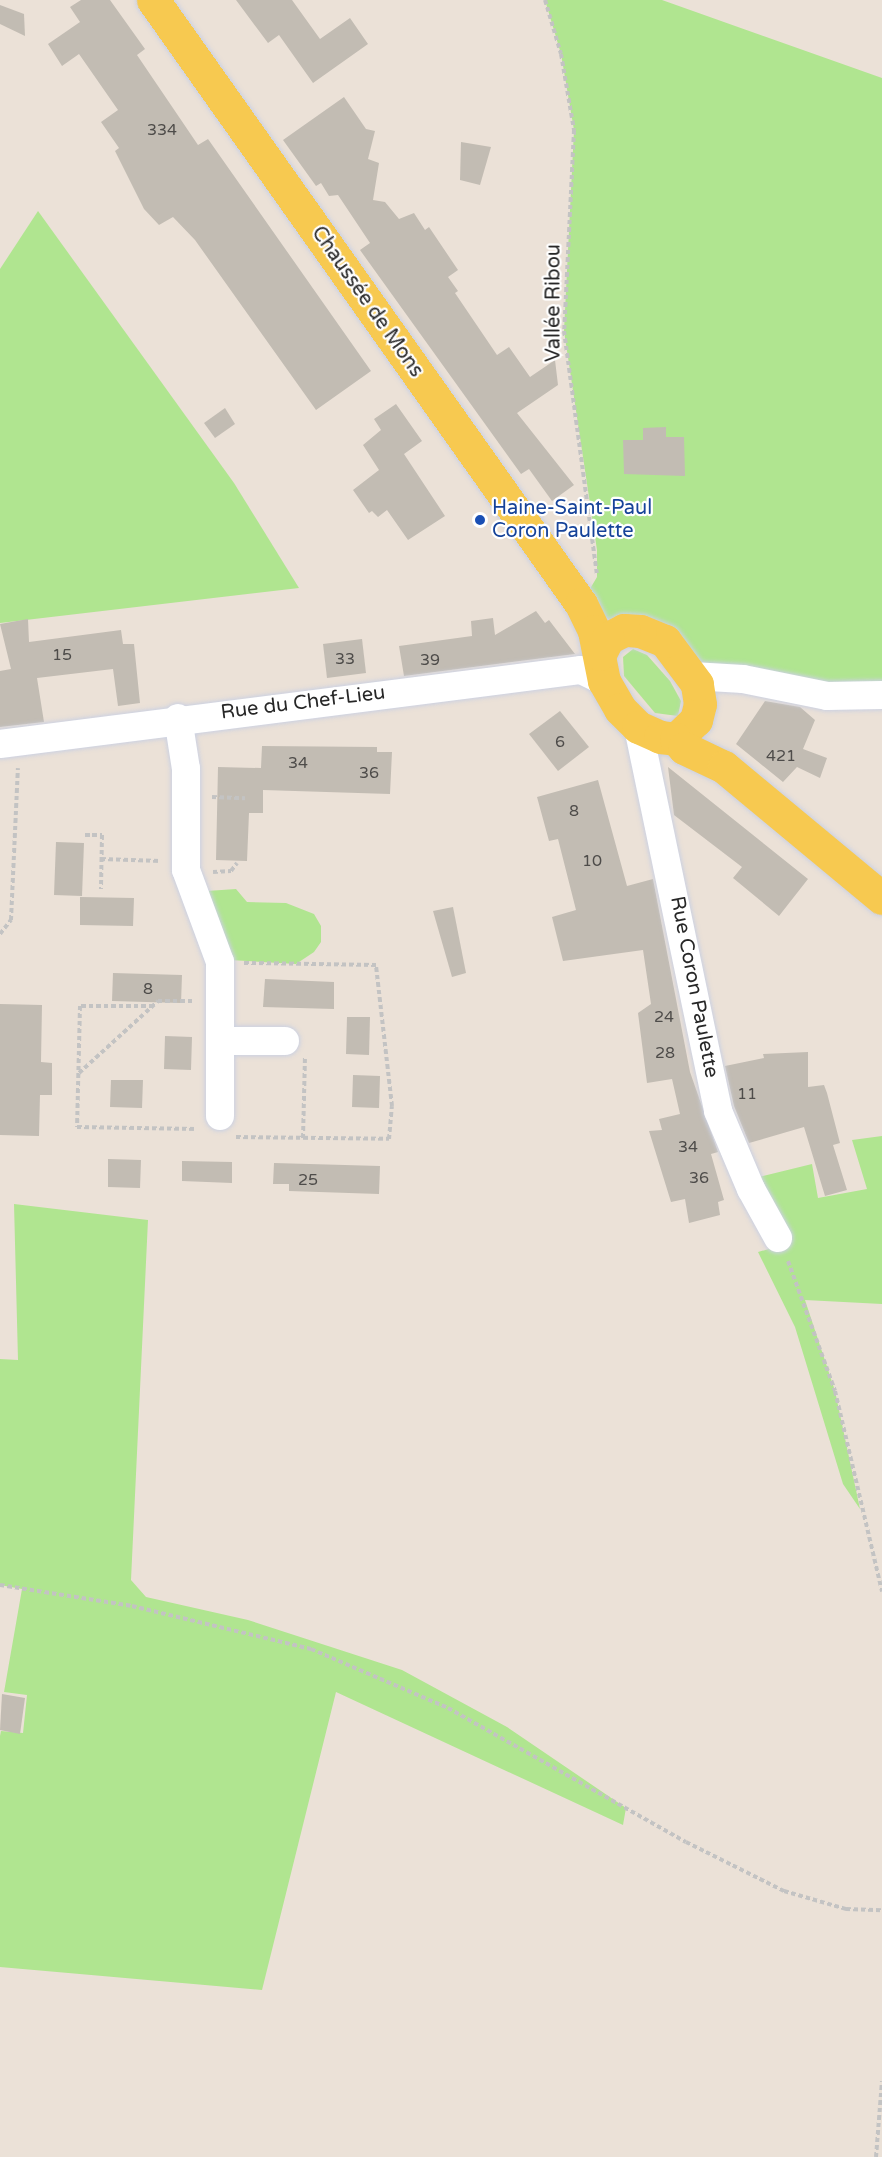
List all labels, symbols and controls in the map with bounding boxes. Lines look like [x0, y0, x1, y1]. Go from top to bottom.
house number: 334 [147, 120, 177, 140]
street label: Chaussée de Mons [306, 222, 428, 382]
street label: Vallée Ribou [542, 244, 566, 362]
place label: Haine-Saint-Paul Coron Paulette [492, 496, 652, 543]
marker: Haine-Saint-Paul Coron Paulette [473, 513, 487, 527]
house number: 15 [52, 645, 72, 665]
house number: 33 [335, 649, 355, 669]
house number: 39 [420, 650, 440, 670]
street label: Rue du Chef-Lieu [219, 681, 387, 725]
house number: 6 [555, 732, 565, 752]
house number: 421 [766, 746, 796, 766]
house number: 34 [288, 753, 308, 773]
house number: 36 [359, 763, 379, 783]
house number: 8 [569, 801, 579, 821]
house number: 10 [582, 851, 602, 871]
street label: Rue Coron Paulette [665, 894, 723, 1080]
house number: 8 [143, 979, 153, 999]
house number: 24 [654, 1007, 674, 1027]
house number: 28 [655, 1043, 675, 1063]
house number: 11 [737, 1084, 757, 1104]
house number: 34 [678, 1137, 698, 1157]
house number: 36 [689, 1168, 709, 1188]
house number: 25 [298, 1170, 318, 1190]

